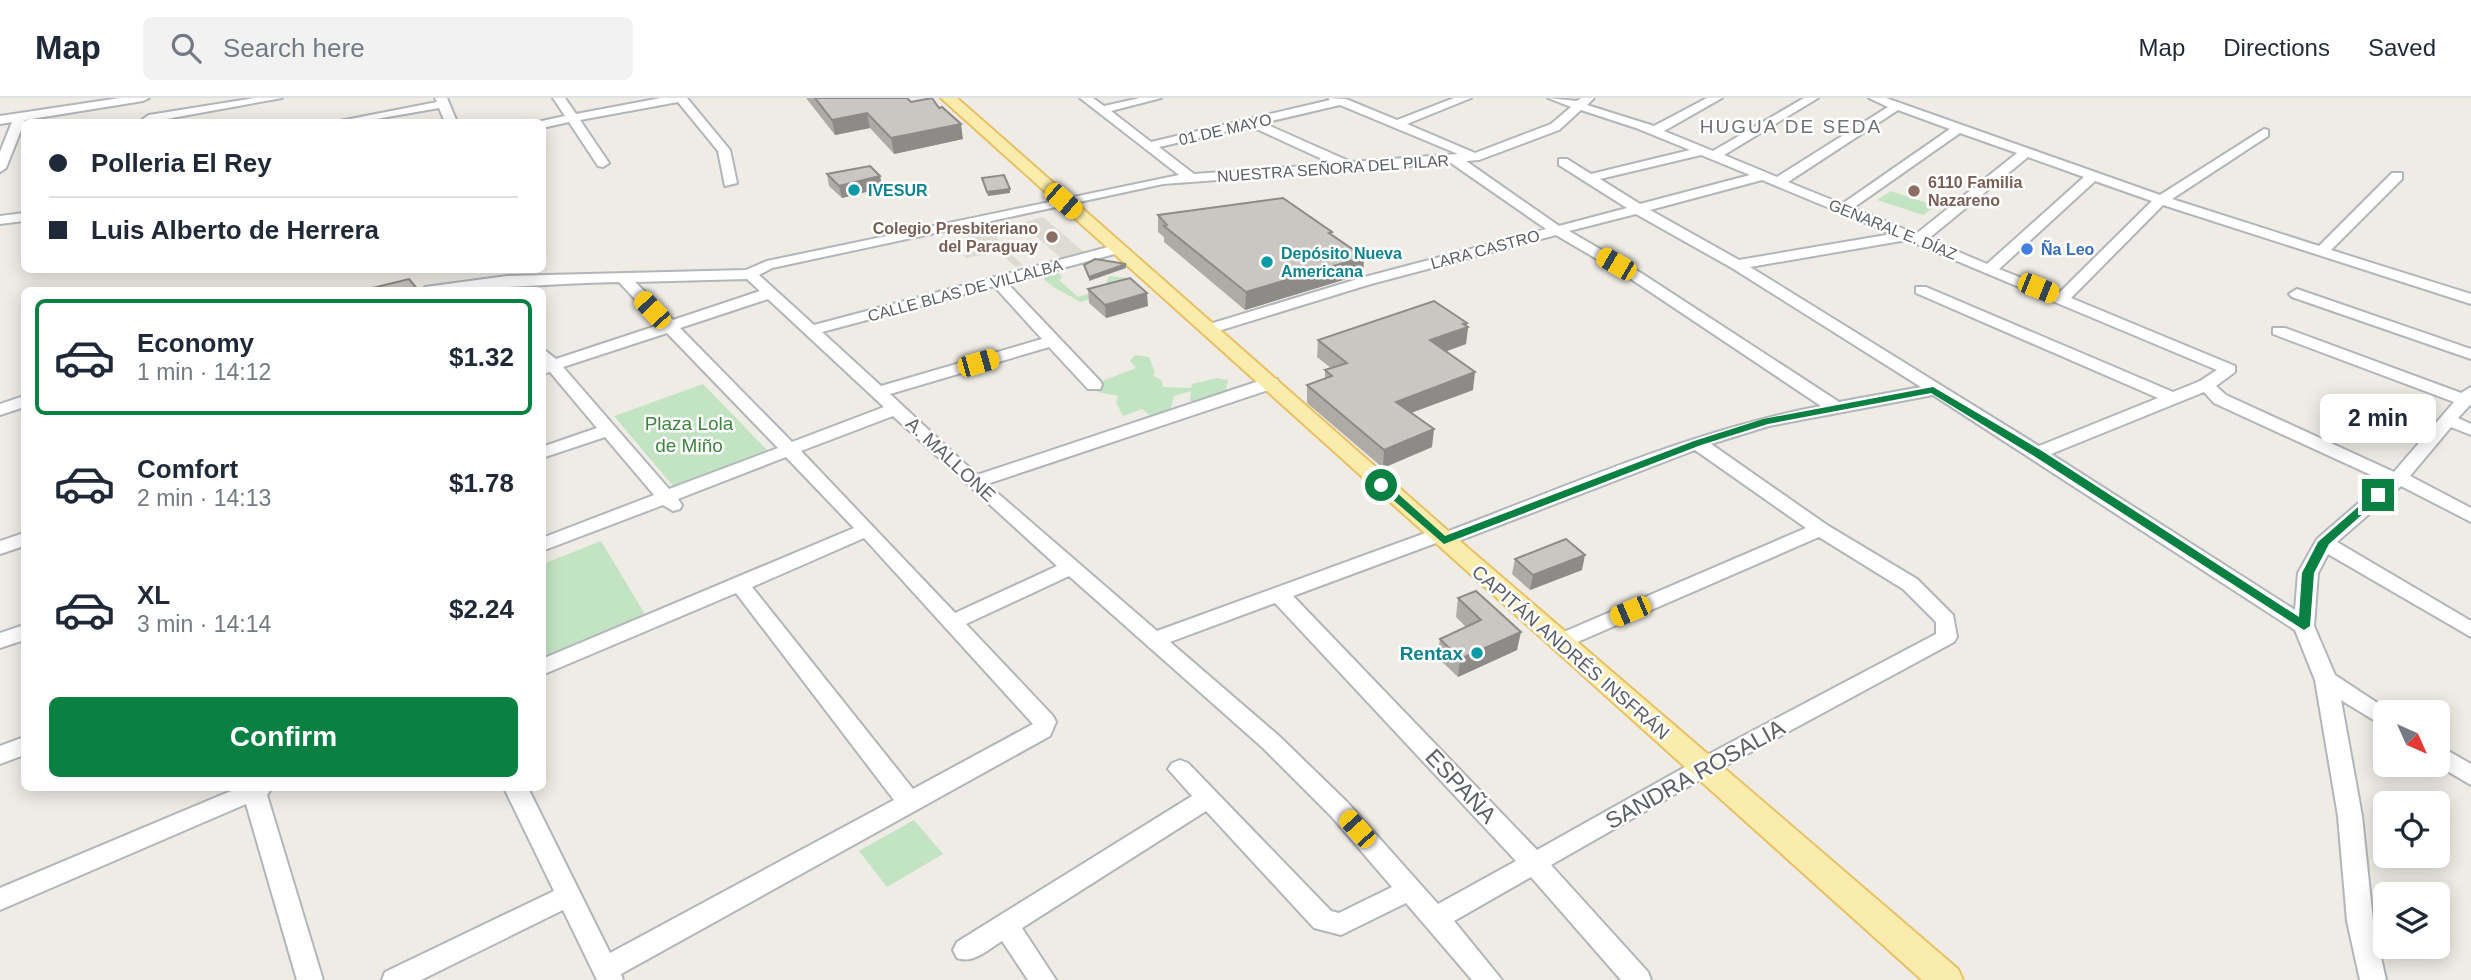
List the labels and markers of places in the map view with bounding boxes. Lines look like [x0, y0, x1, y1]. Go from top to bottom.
place label: 6110 Familia Nazareno [1928, 174, 2022, 209]
marker: IVESUR [846, 182, 862, 198]
place label: IVESUR [868, 182, 928, 199]
marker: 6110 Familia Nazareno [1906, 183, 1922, 199]
place label: Colegio Presbiteriano del Paraguay [873, 220, 1038, 255]
marker: Colegio Presbiteriano del Paraguay [1044, 229, 1060, 245]
place label: Ña Leo [2041, 239, 2095, 258]
marker: Ña Leo [2019, 241, 2035, 257]
place label: Depósito Nueva Americana [1281, 245, 1402, 280]
marker: Depósito Nueva Americana [1259, 254, 1275, 270]
place label: Rentax [1400, 643, 1463, 664]
marker: Rentax [1469, 645, 1485, 661]

